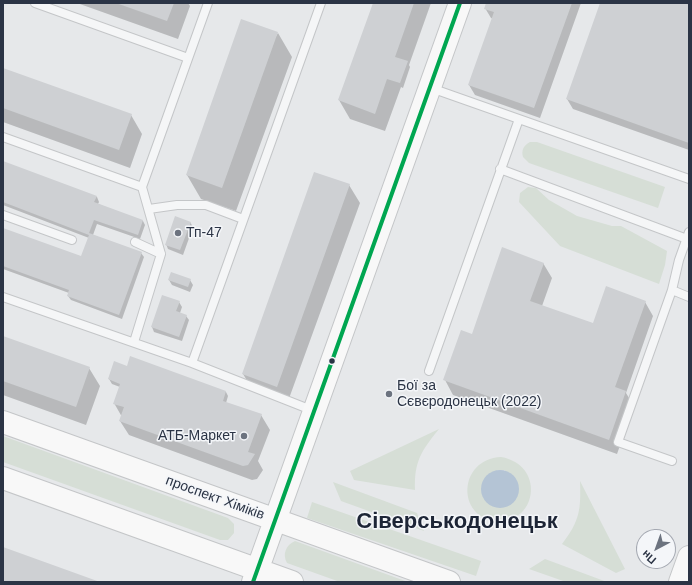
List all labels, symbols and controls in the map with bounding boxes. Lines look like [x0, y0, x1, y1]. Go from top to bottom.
place label: Тп-47 [186, 225, 222, 241]
marker: Тп-47 [173, 228, 183, 238]
unlabelled marker [327, 356, 337, 366]
place label: Бої за Сєвєродонецьк (2022) [397, 378, 541, 410]
marker: Бої за Сєвєродонецьк (2022) [384, 389, 394, 399]
place label: АТБ-Маркет [158, 428, 236, 444]
marker: АТБ-Маркет [239, 431, 249, 441]
street label: проспект Хіміків [163, 472, 267, 524]
district label: Сіверськодонецьк [356, 509, 558, 535]
north arrow [636, 529, 676, 569]
text: Пн [639, 548, 658, 567]

